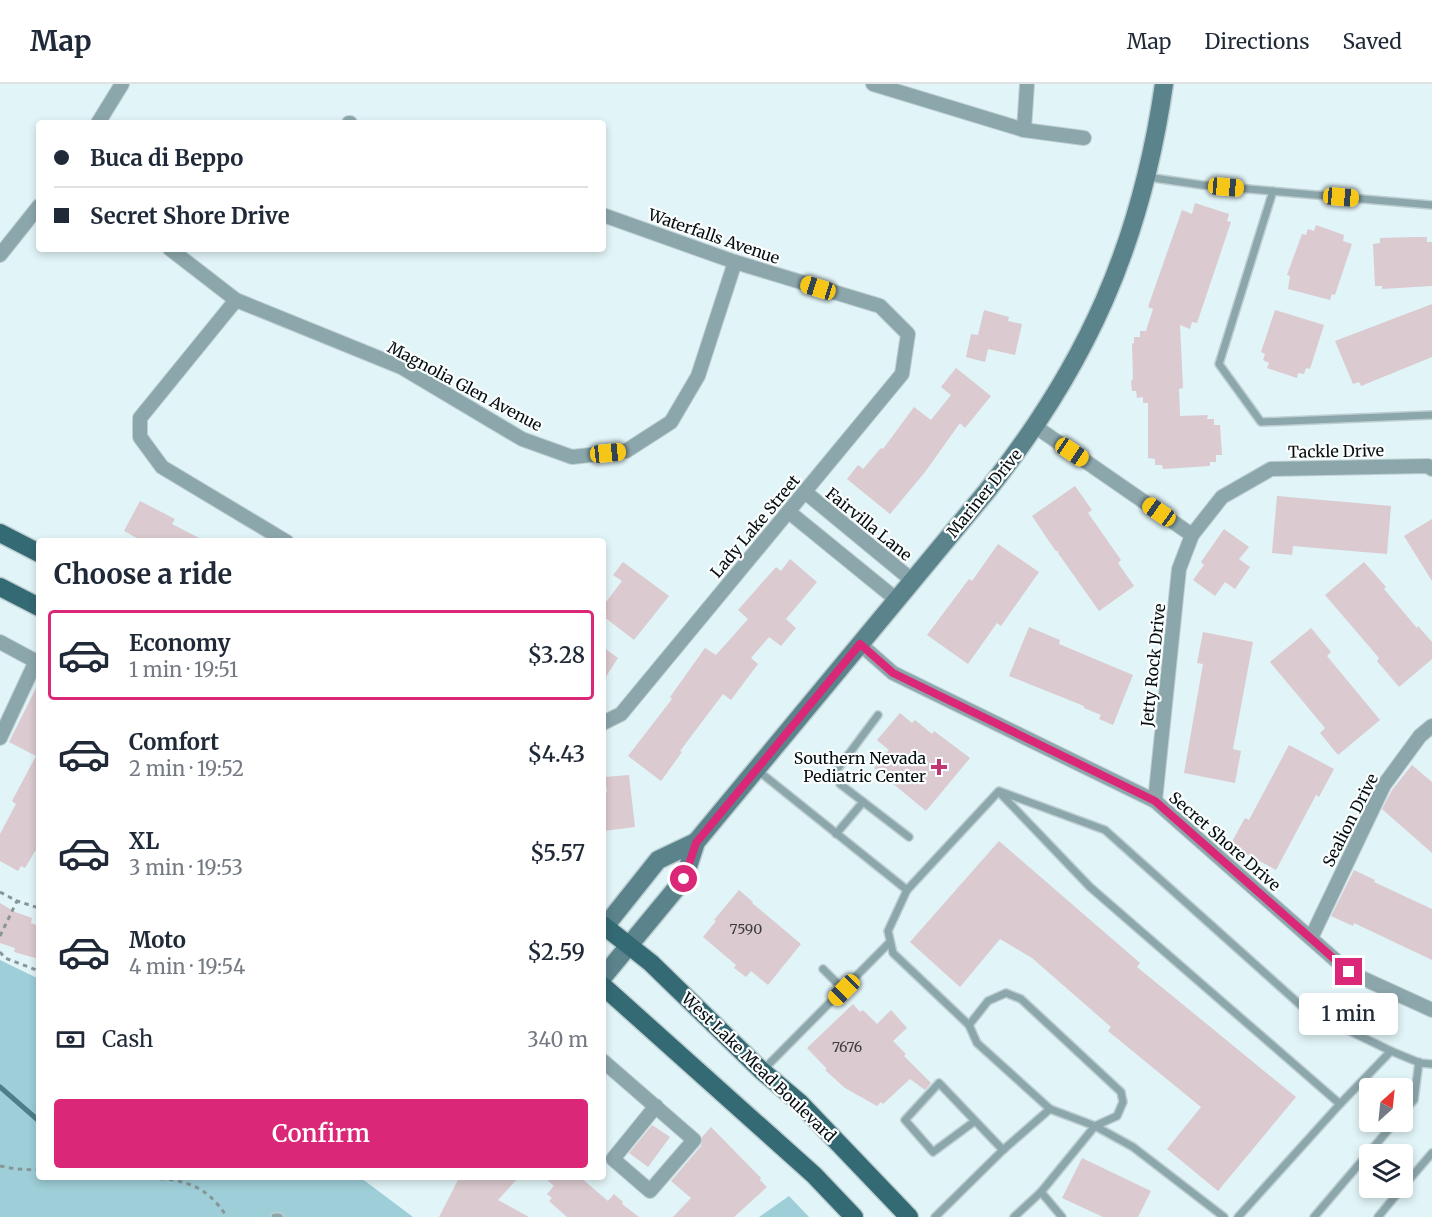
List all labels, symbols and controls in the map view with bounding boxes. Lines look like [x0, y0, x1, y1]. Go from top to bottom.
text: Map [30, 23, 92, 59]
text: Map [1127, 28, 1171, 55]
text: Directions [1204, 28, 1309, 55]
text: Saved [1342, 28, 1402, 55]
text: Buca di Beppo [90, 144, 243, 172]
car [1207, 176, 1245, 198]
car [1322, 186, 1360, 208]
text: Secret Shore Drive [90, 202, 290, 230]
street label: Waterfalls Avenue [645, 204, 782, 268]
car [798, 274, 838, 302]
street label: Magnolia Glen Avenue [384, 337, 546, 435]
car [1052, 434, 1092, 470]
street label: Tackle Drive [1288, 440, 1384, 462]
car [589, 442, 627, 464]
street label: Mariner Drive [942, 445, 1026, 541]
street label: Lady Lake Street [706, 470, 804, 582]
street label: Fairvilla Lane [822, 483, 916, 565]
car [1139, 494, 1179, 530]
text: Choose a ride [54, 557, 232, 591]
street label: Jetty Rock Drive [1136, 602, 1169, 729]
icon: car [57, 628, 111, 682]
text: Economy [129, 629, 230, 657]
text: $3.28 [527, 641, 585, 669]
text: 1 min · 19:51 [129, 657, 238, 682]
icon: car [57, 727, 111, 781]
text: Comfort [129, 728, 219, 756]
text: $4.43 [527, 740, 585, 768]
place label: Southern Nevada Pediatric Center [794, 748, 926, 786]
text: 2 min · 19:52 [129, 756, 244, 781]
marker: Southern Nevada Pediatric Center [930, 758, 948, 776]
street label: Sealion Drive [1318, 770, 1382, 870]
street label: Secret Shore Drive [1165, 787, 1285, 895]
icon: car [57, 826, 111, 880]
text: XL [129, 827, 159, 855]
text: $5.57 [530, 839, 585, 867]
text: 3 min · 19:53 [129, 855, 243, 880]
route start [670, 865, 697, 892]
house number: 7590 [730, 920, 762, 938]
icon: car [57, 925, 111, 979]
text: Moto [129, 926, 186, 954]
text: $2.59 [527, 938, 585, 966]
text: 4 min · 19:54 [129, 954, 245, 979]
route end [1335, 958, 1362, 985]
car [825, 971, 863, 1009]
street label: West Lake Mead Boulevard [677, 987, 840, 1146]
callout: 1 min [1300, 993, 1398, 1035]
text: 1 min [1322, 1001, 1375, 1026]
icon: cash [54, 1023, 87, 1056]
text: Cash [102, 1025, 153, 1053]
text: 340 m [527, 1027, 588, 1052]
house number: 7676 [832, 1038, 862, 1056]
north arrow [1359, 1078, 1413, 1132]
map controls [1359, 1078, 1413, 1198]
button: Confirm [54, 1099, 588, 1168]
button: layers [1359, 1144, 1413, 1198]

